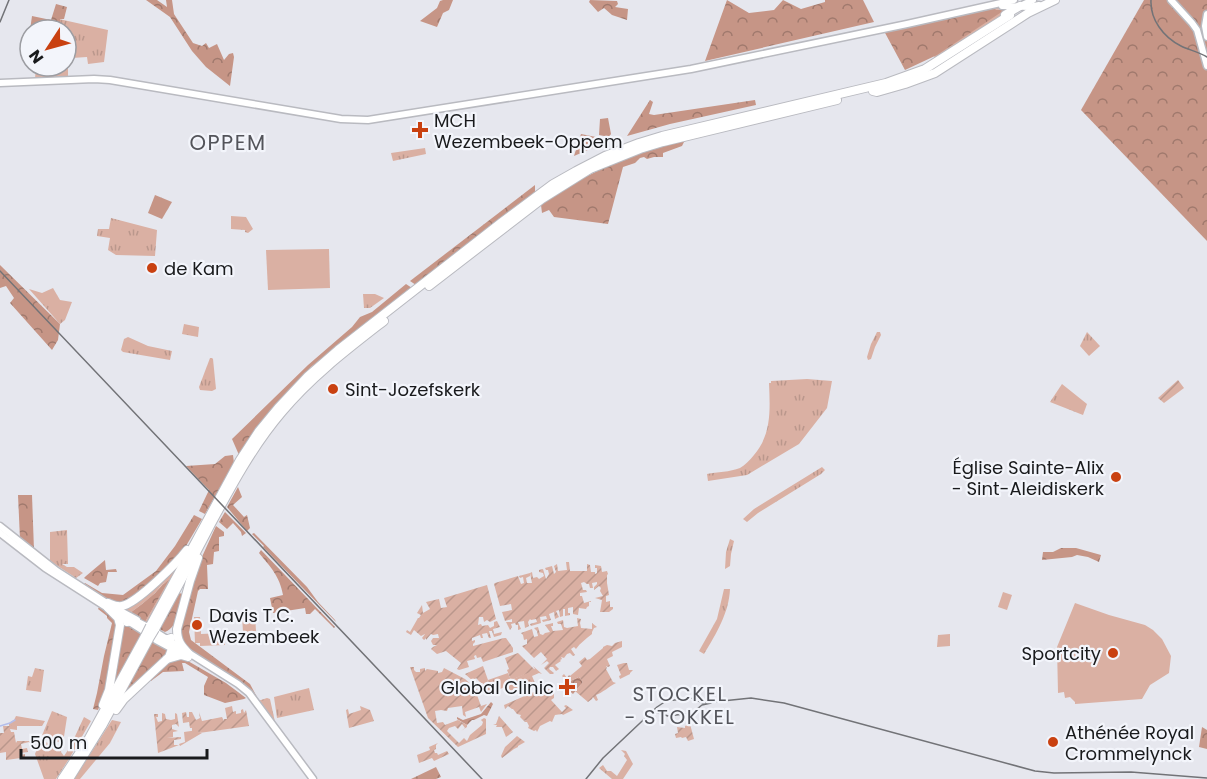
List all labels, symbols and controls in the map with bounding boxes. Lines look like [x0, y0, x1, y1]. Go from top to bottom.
north arrow [18, 18, 78, 78]
text: N [23, 45, 49, 68]
place label: MCH Wezembeek-Oppem [434, 108, 622, 154]
marker: MCH Wezembeek-Oppem [411, 121, 429, 139]
district label: OPPEM [189, 128, 267, 157]
place label: de Kam [164, 256, 234, 281]
marker: de Kam [145, 261, 159, 275]
place label: Sint-Jozefskerk [345, 377, 481, 402]
marker: Sint-Jozefskerk [326, 382, 340, 396]
place label: Église Sainte-Alix - Sint-Aleidiskerk [952, 455, 1105, 501]
marker: Église Sainte-Alix - Sint-Aleidiskerk [1109, 470, 1123, 484]
place label: Davis T.C. Wezembeek [209, 603, 320, 649]
marker: Davis T.C. Wezembeek [190, 618, 204, 632]
place label: Sportcity [1021, 641, 1101, 666]
marker: Sportcity [1106, 646, 1120, 660]
place label: Global Clinic [441, 675, 554, 700]
marker: Global Clinic [558, 678, 576, 696]
district label: STOCKEL - STOKKEL [625, 680, 736, 731]
place label: Athénée Royal Crommelynck [1065, 720, 1194, 766]
scale bar [21, 722, 207, 760]
text: 500 m [30, 730, 87, 755]
marker: Athénée Royal Crommelynck [1046, 735, 1060, 749]

